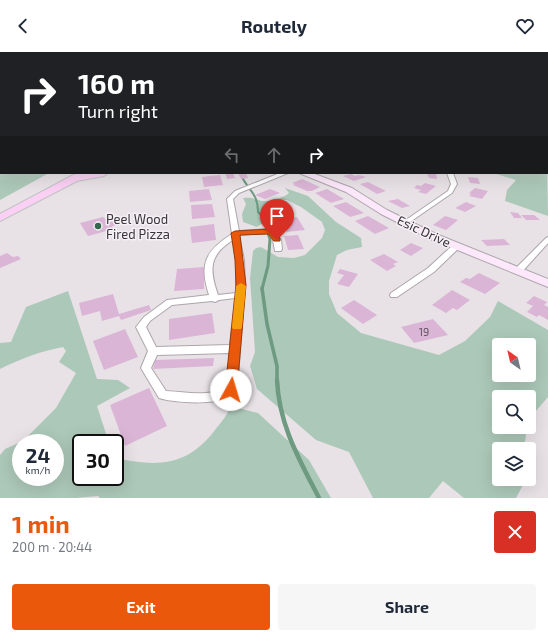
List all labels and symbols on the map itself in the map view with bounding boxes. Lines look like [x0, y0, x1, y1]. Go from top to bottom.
pin [260, 199, 294, 240]
place label: Peel Wood Fired Pizza [106, 211, 170, 242]
street label: Esic Drive [395, 212, 453, 250]
marker: Peel Wood Fired Pizza [93, 221, 103, 231]
house number: 19 [419, 325, 429, 338]
north arrow [492, 338, 536, 382]
position arrow [210, 369, 252, 411]
speed limit sign: 30 [72, 434, 124, 486]

